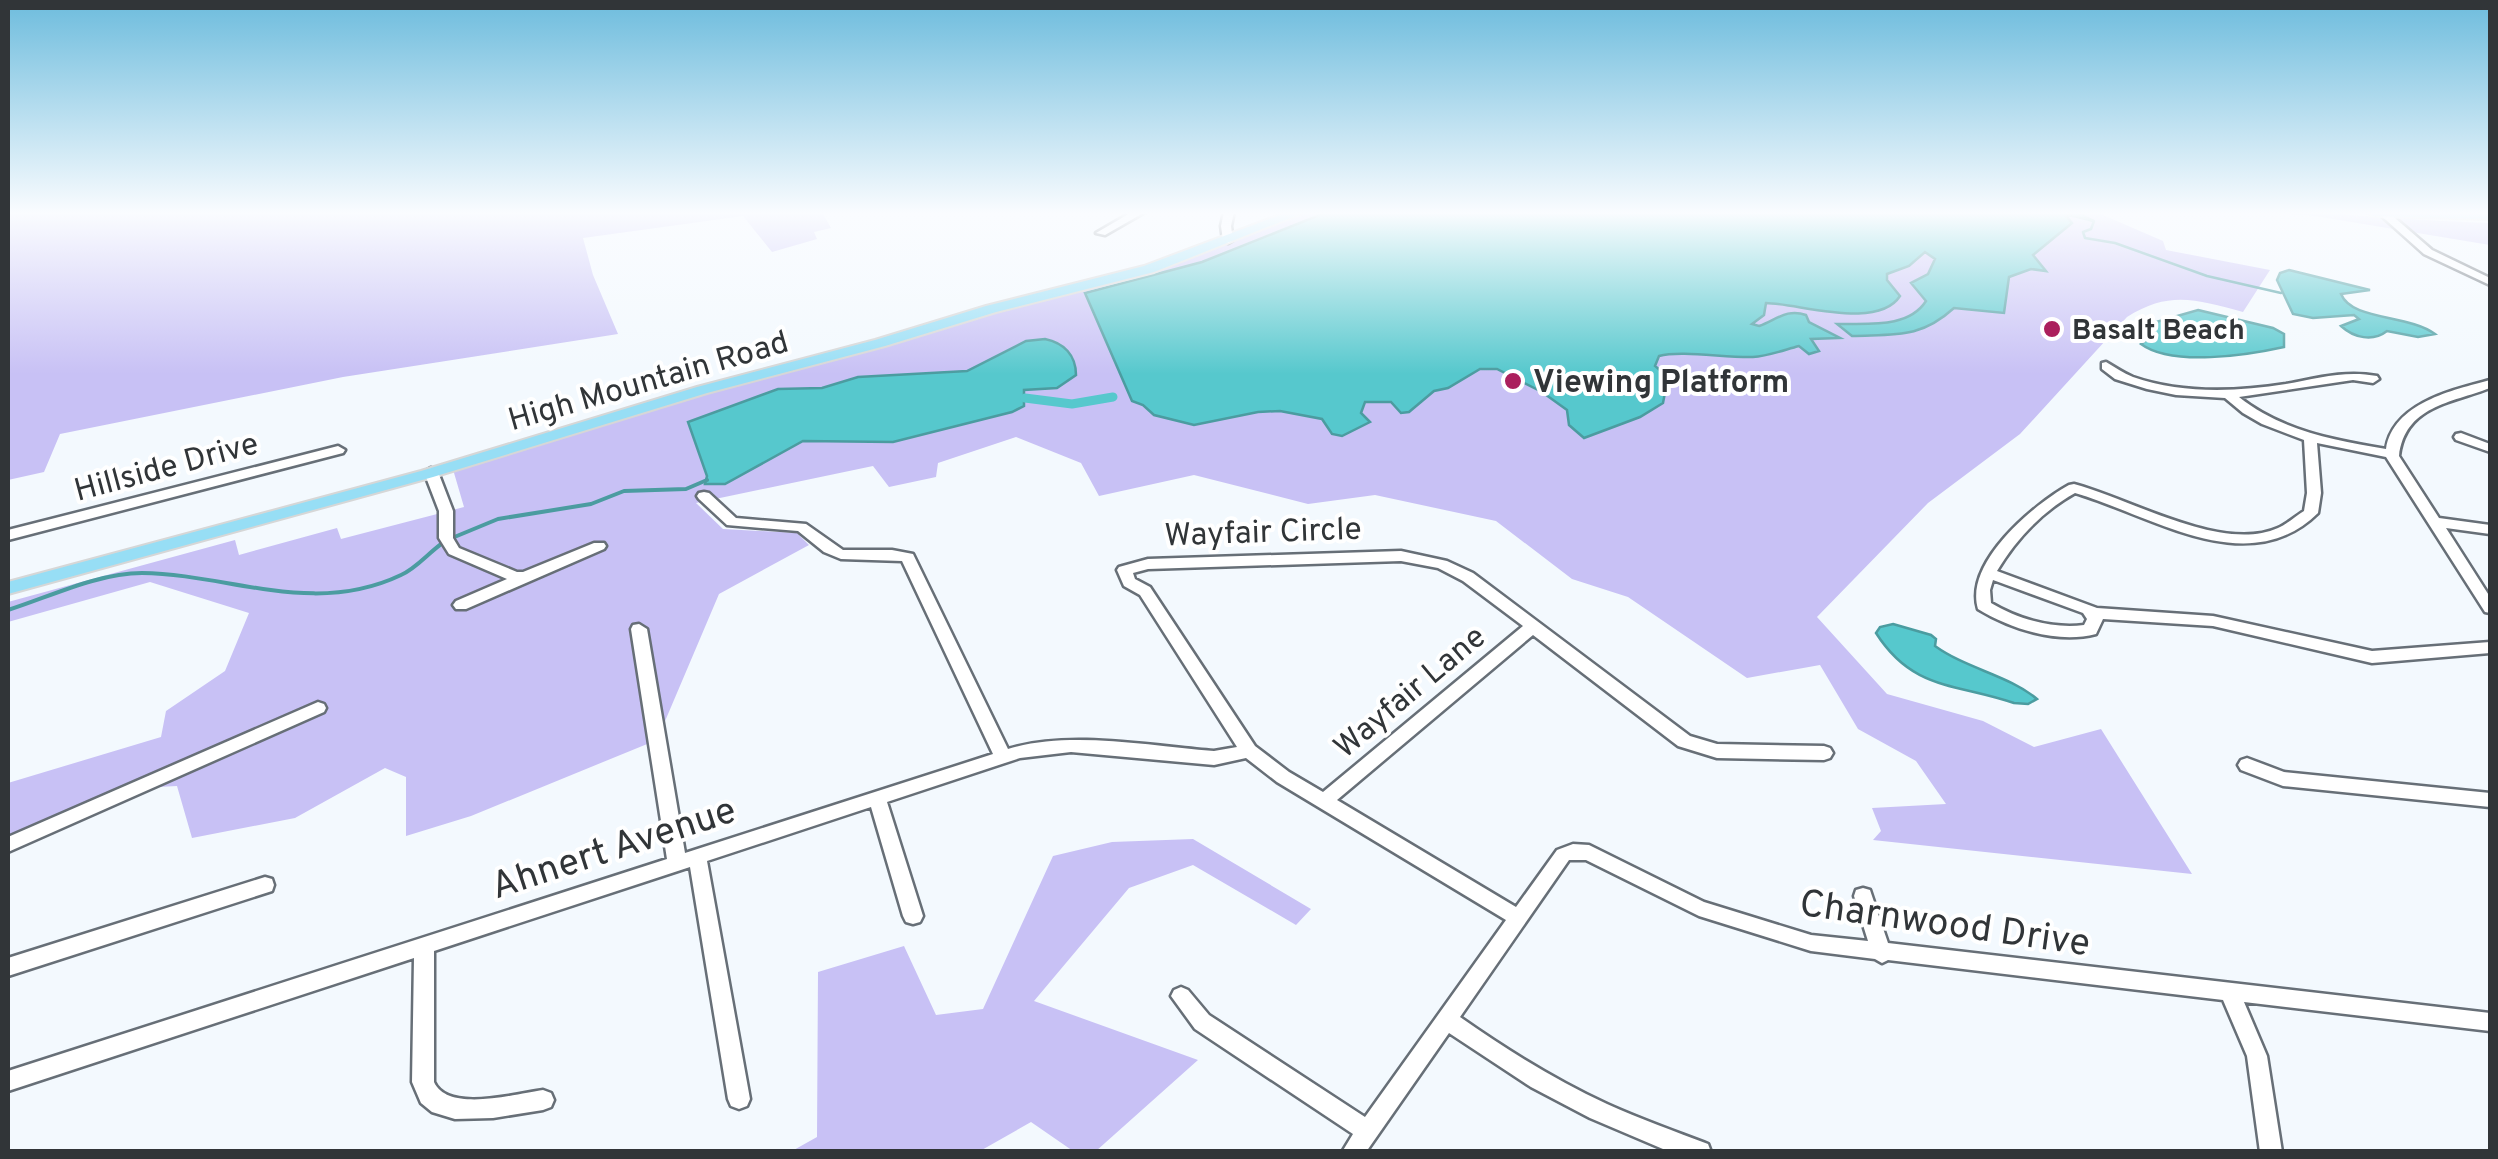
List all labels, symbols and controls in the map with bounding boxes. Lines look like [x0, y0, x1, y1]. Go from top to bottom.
place label: Basalt Beach [2072, 314, 2245, 350]
marker: Basalt Beach [2041, 318, 2063, 340]
street label: High Mountain Road [504, 324, 794, 442]
place label: Viewing Platform [1533, 364, 1789, 404]
marker: Viewing Platform [1502, 370, 1524, 392]
street label: Hillside Drive [70, 425, 263, 513]
street label: Wayfair Circle [1164, 511, 1362, 557]
street label: Wayfair Lane [1327, 618, 1495, 768]
street label: Ahnert Avenue [485, 788, 743, 913]
street label: Charnwood Drive [1796, 881, 2093, 970]

